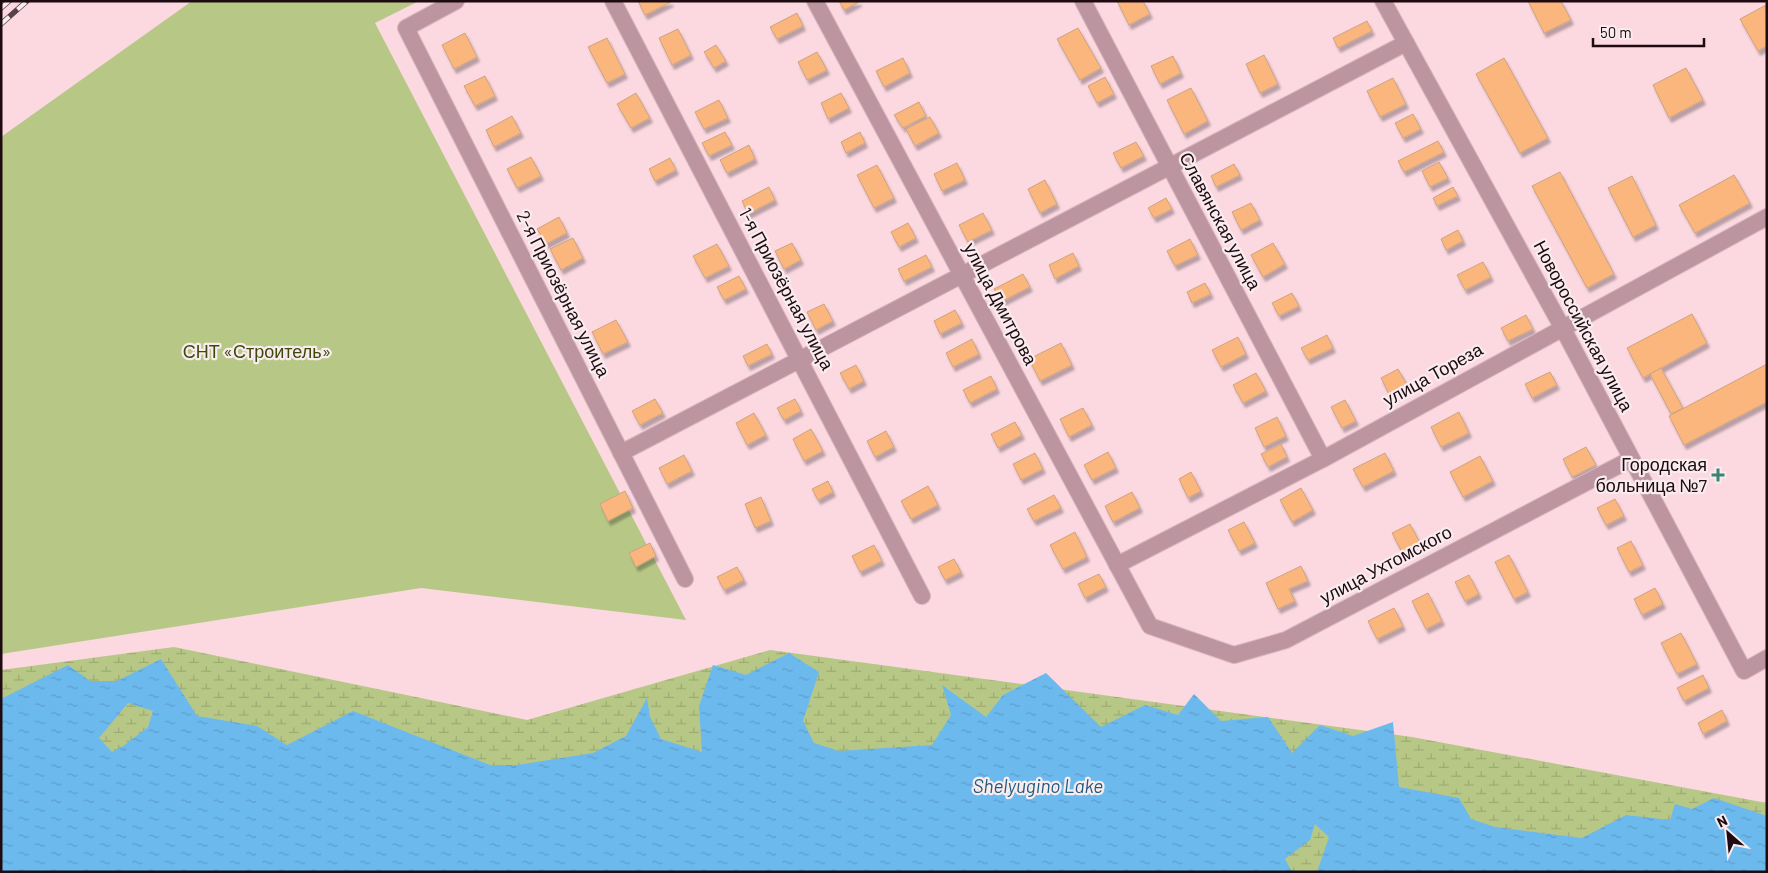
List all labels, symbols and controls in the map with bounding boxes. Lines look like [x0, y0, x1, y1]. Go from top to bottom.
scale bar [1593, 15, 1704, 47]
text: 50 m [1600, 23, 1632, 41]
street label: Славянская улица [1175, 148, 1267, 294]
street label: 1-я Приозёрная улица [735, 204, 839, 374]
street label: 2-я Приозёрная улица [512, 207, 616, 381]
street label: Новороссийская улица [1529, 236, 1639, 416]
street label: улица Дмитрова [959, 239, 1043, 369]
street label: улица Тореза [1379, 337, 1487, 411]
park label: СНТ «Строитель» [183, 340, 331, 362]
place label: Городская больница №7 [1595, 453, 1707, 496]
marker: Городская больница №7 [1711, 468, 1725, 482]
street label: улица Ухтомского [1316, 520, 1455, 608]
water label: Shelyugino Lake [973, 774, 1103, 797]
north arrow [1703, 808, 1753, 858]
text: N [1714, 811, 1730, 831]

